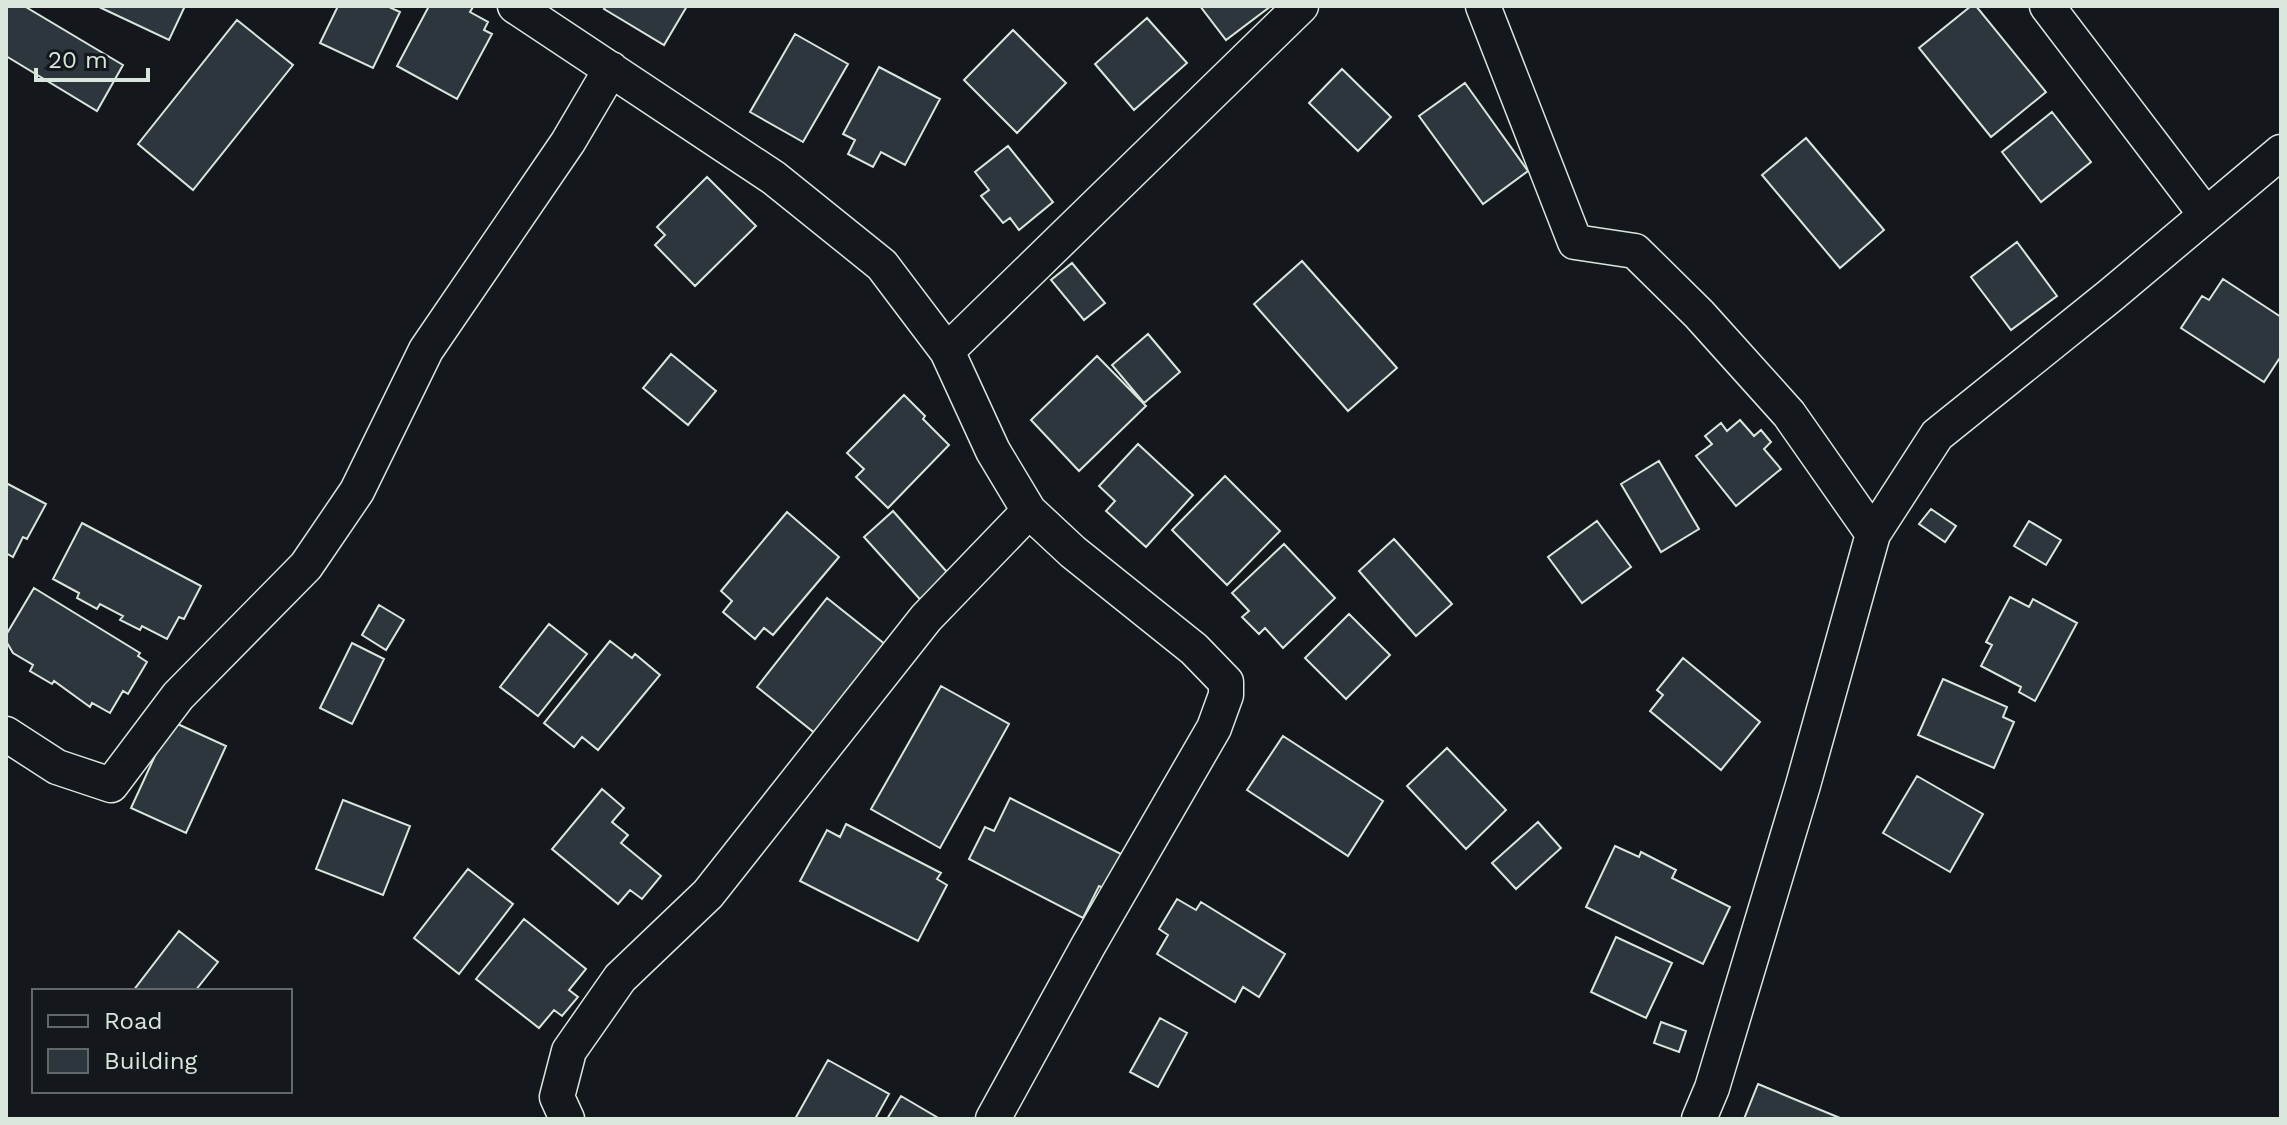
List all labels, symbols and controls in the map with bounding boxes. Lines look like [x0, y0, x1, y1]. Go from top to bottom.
scale bar [36, 32, 148, 82]
text: 20 m [48, 46, 108, 74]
legend [32, 989, 292, 1093]
text: Road [104, 1007, 163, 1035]
text: Building [104, 1047, 197, 1075]

